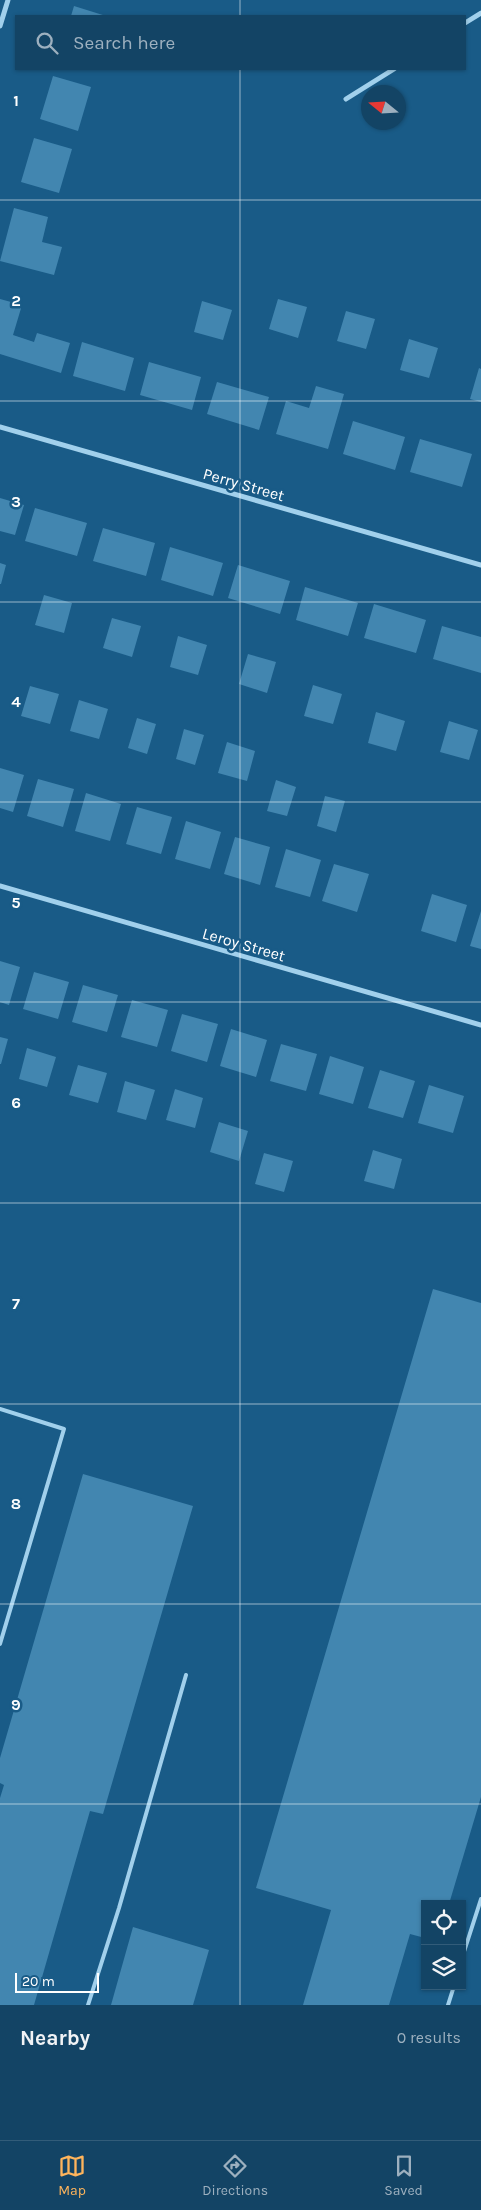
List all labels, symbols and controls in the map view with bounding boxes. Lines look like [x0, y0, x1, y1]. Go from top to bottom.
search box [15, 15, 466, 70]
icon: search [33, 29, 61, 57]
text: Search here [73, 32, 175, 54]
north arrow [361, 85, 406, 130]
text: 1 [13, 91, 19, 110]
text: 2 [11, 291, 21, 310]
street label: Perry Street [201, 464, 287, 505]
text: 3 [11, 492, 21, 511]
text: 4 [11, 692, 21, 711]
text: 5 [11, 893, 21, 912]
street label: Leroy Street [200, 924, 288, 965]
text: 6 [11, 1093, 21, 1112]
text: 7 [12, 1294, 20, 1313]
text: 8 [11, 1494, 21, 1513]
text: 9 [11, 1695, 21, 1714]
map controls [421, 1900, 466, 1990]
button: locate [421, 1900, 466, 1945]
button: layers [421, 1945, 466, 1990]
scale bar [15, 1970, 99, 1993]
text: 20 m [22, 1973, 55, 1990]
text: Nearby [20, 2026, 90, 2050]
text: 0 results [397, 2028, 461, 2047]
tab: Map [58, 2152, 86, 2199]
tab: Directions [202, 2152, 268, 2199]
tab: Saved [384, 2152, 423, 2199]

